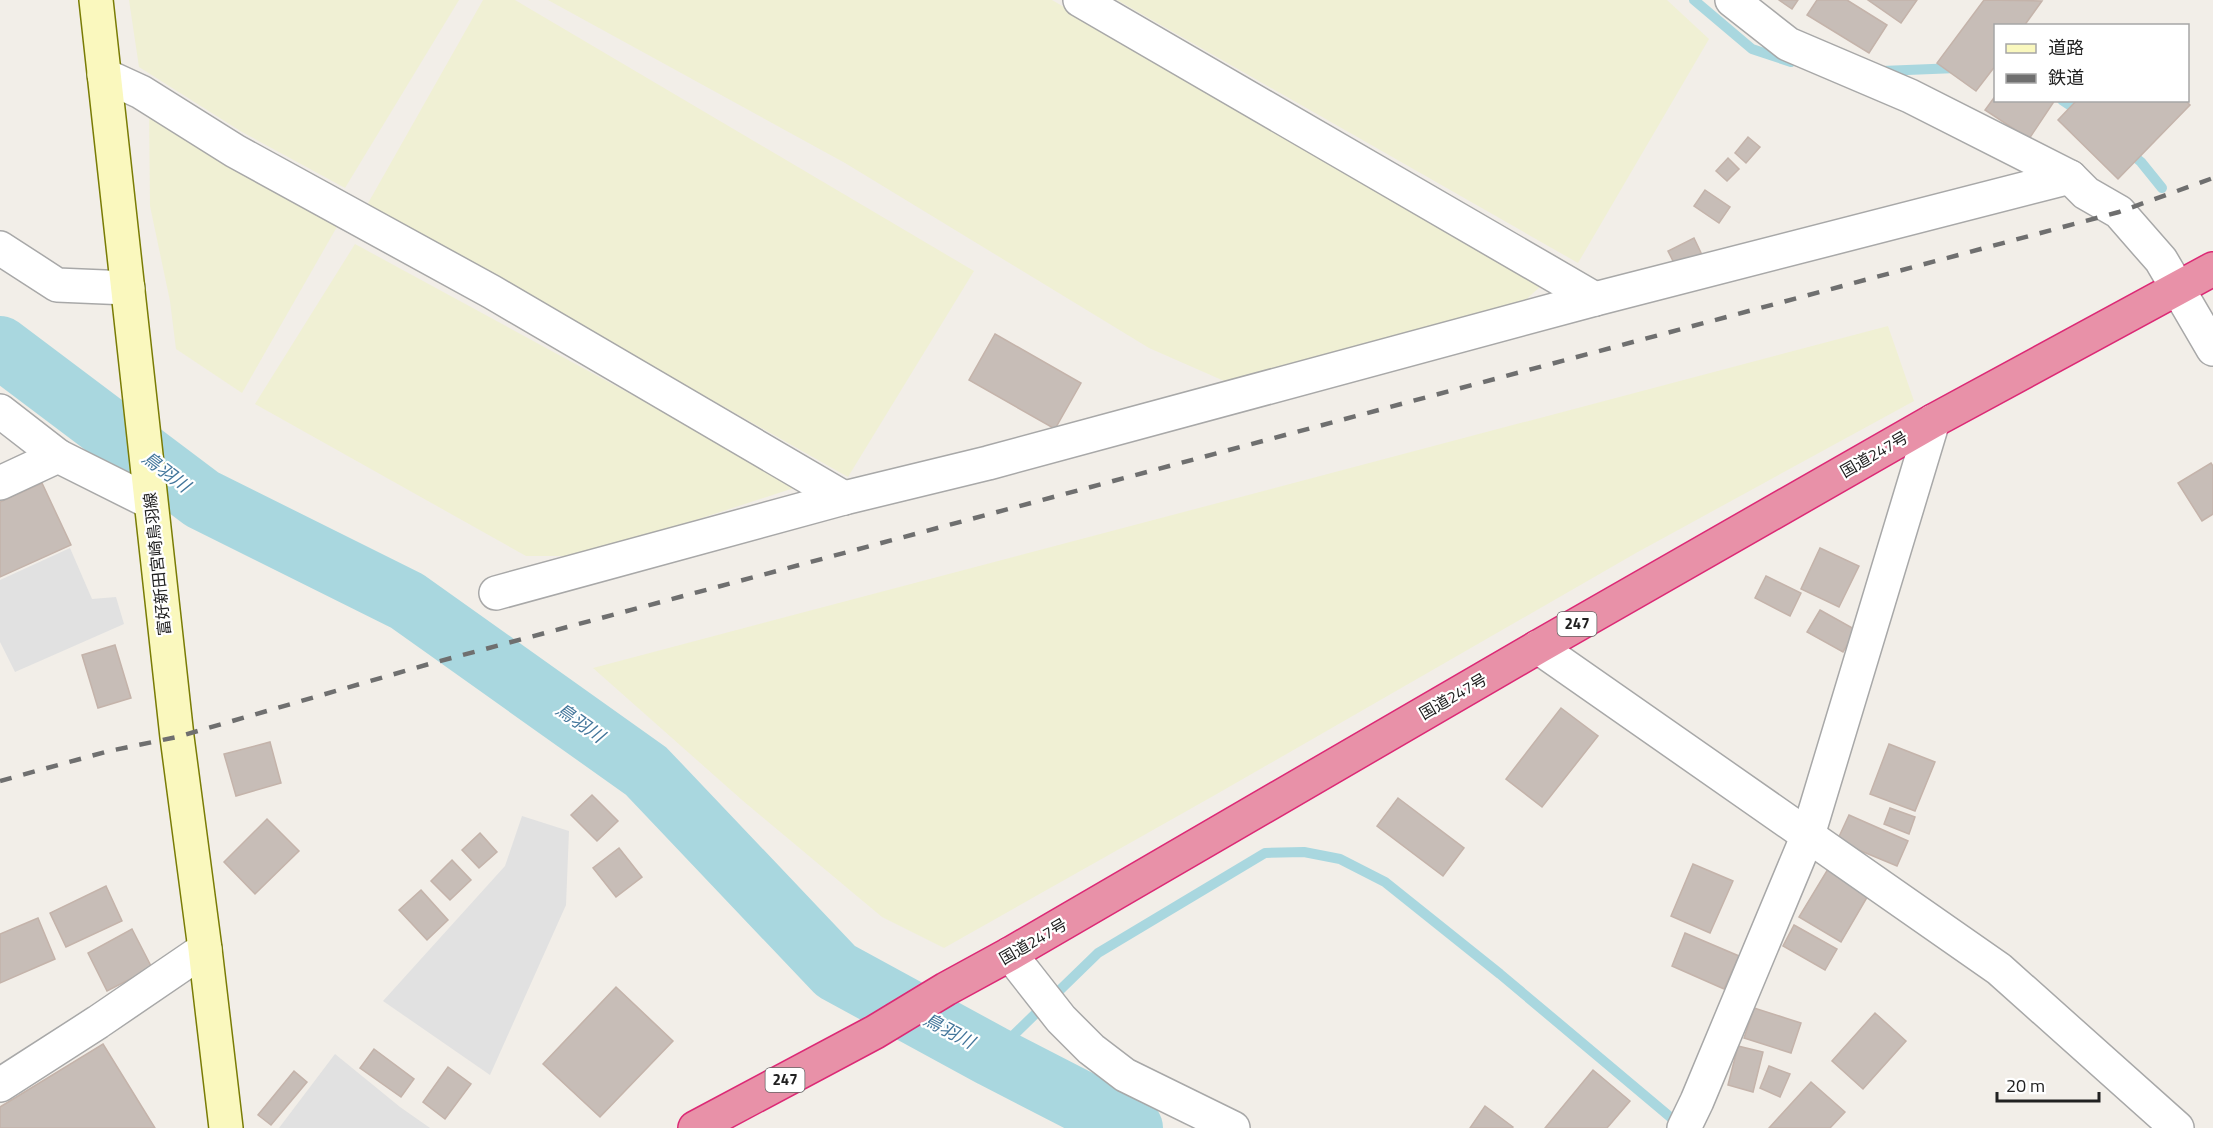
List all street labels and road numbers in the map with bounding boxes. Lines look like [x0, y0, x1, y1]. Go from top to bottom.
street label: 国道247号 [1836, 425, 1912, 483]
street label: 富好新田宮崎鳥羽線 [138, 491, 176, 637]
road number: 247 [1558, 612, 1596, 636]
street label: 国道247号 [1415, 667, 1491, 725]
street label: 国道247号 [995, 912, 1071, 970]
road number: 247 [766, 1068, 804, 1092]

